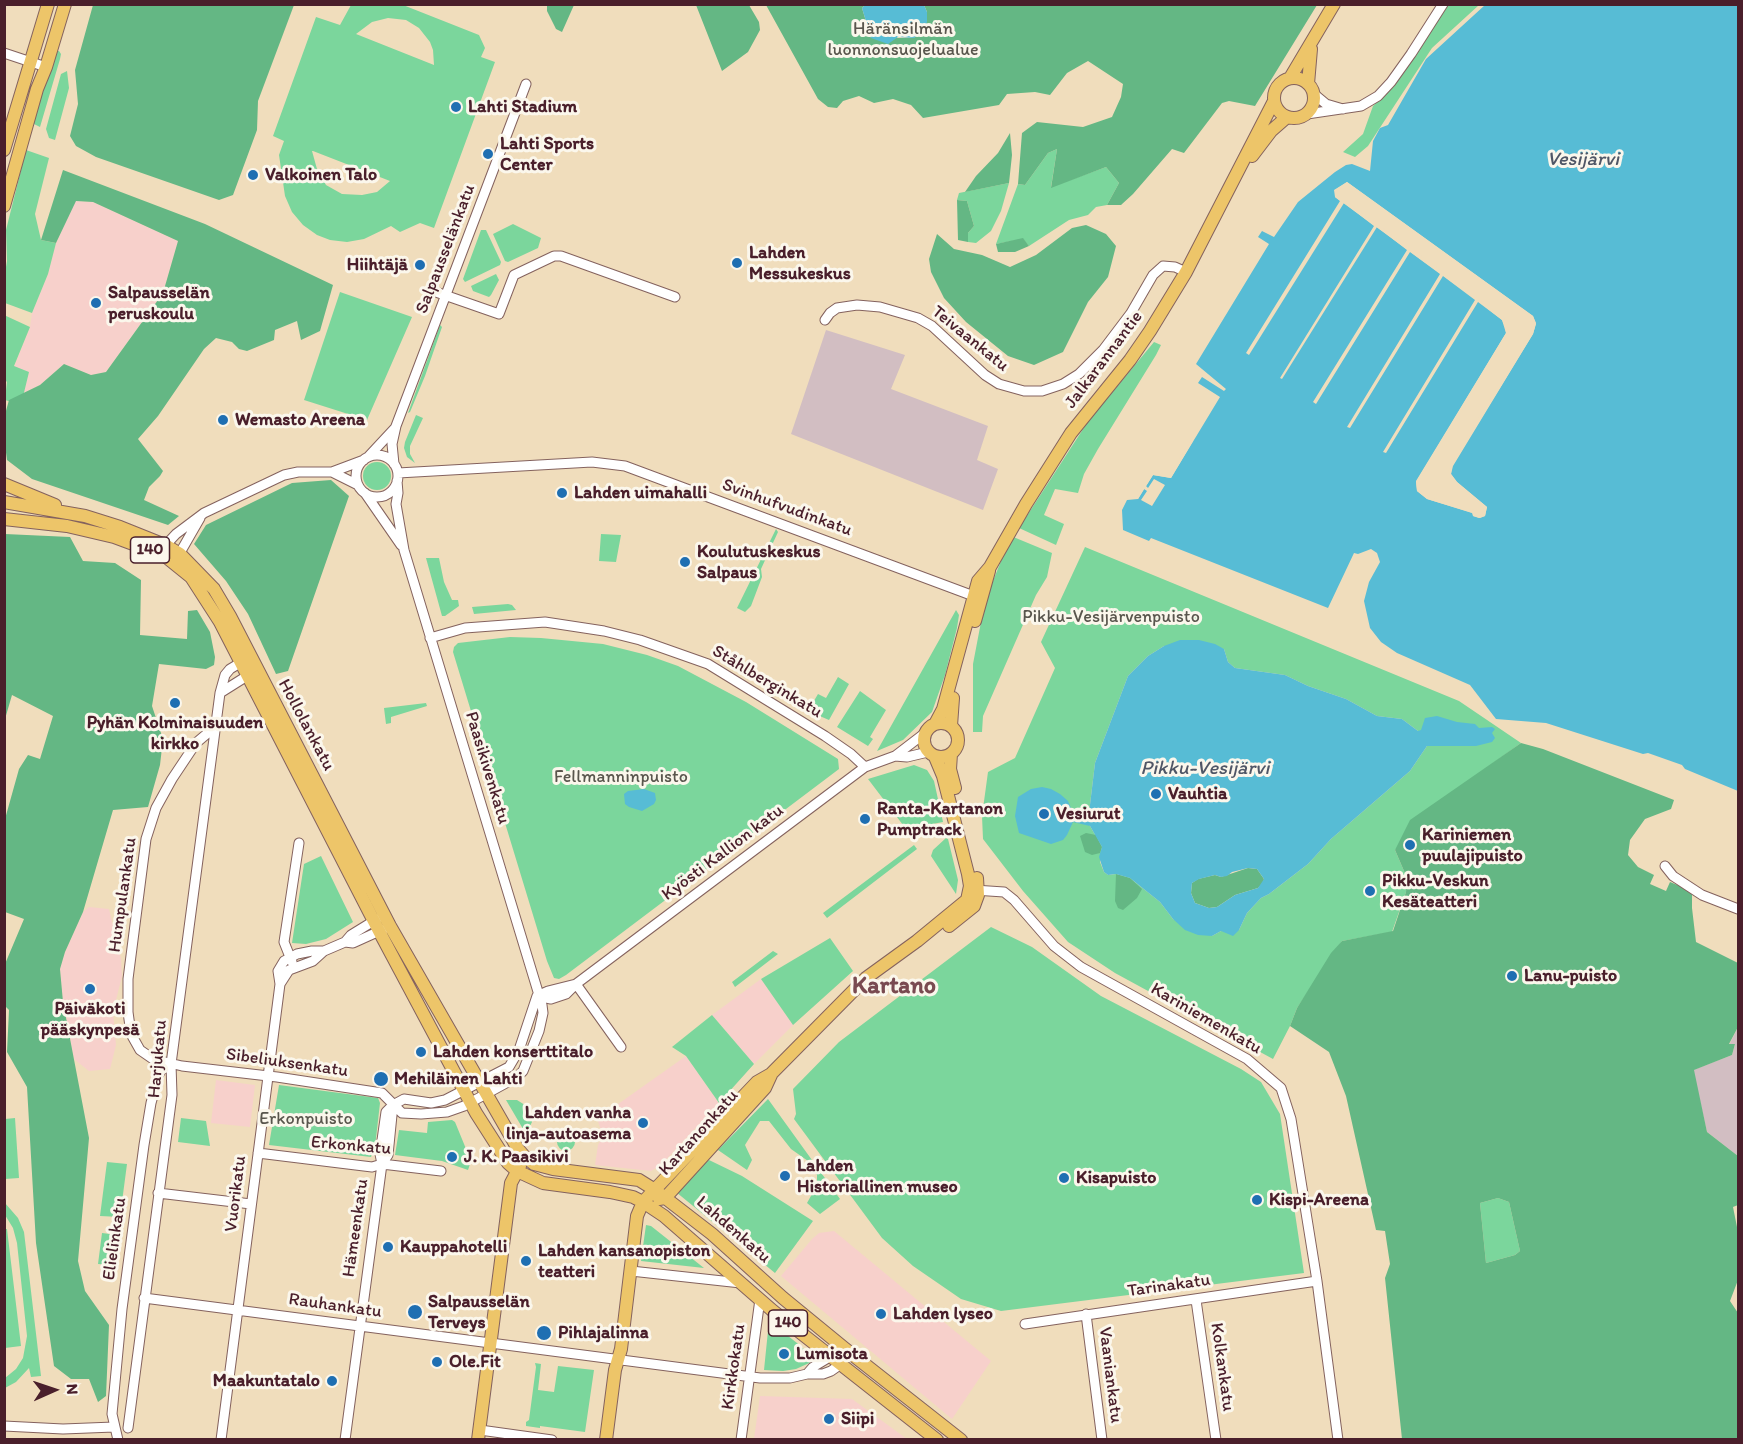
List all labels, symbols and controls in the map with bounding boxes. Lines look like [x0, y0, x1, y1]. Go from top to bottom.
park label: Häränsilmän luonnonsuojelualue [827, 18, 979, 60]
place label: Lahti Stadium [468, 96, 577, 118]
marker: Lahti Stadium [449, 100, 463, 114]
place label: Lahti Sports Center [500, 133, 594, 176]
marker: Lahti Sports Center [481, 147, 495, 161]
water label: Vesijärvi [1547, 148, 1619, 172]
place label: Valkoinen Talo [265, 164, 377, 186]
marker: Valkoinen Talo [246, 168, 260, 182]
street label: Salpausselänkatu [411, 181, 481, 317]
place label: Lahden Messukeskus [749, 242, 851, 284]
place label: Hiihtäjä [347, 254, 408, 276]
marker: Lahden Messukeskus [730, 256, 744, 270]
marker: Hiihtäjä [413, 258, 427, 272]
place label: Salpausselän peruskoulu [108, 282, 210, 324]
marker: Salpausselän peruskoulu [89, 296, 103, 310]
street label: Teivaankatu [927, 301, 1013, 377]
street label: Jalkarannantie [1060, 307, 1148, 413]
place label: Wemasto Areena [235, 409, 365, 431]
marker: Wemasto Areena [216, 413, 230, 427]
street label: Svinhufvudinkatu [719, 474, 855, 542]
place label: Lahden uimahalli [574, 482, 707, 504]
marker: Lahden uimahalli [555, 486, 569, 500]
road number: 140 [130, 537, 170, 563]
place label: Koulutuskeskus Salpaus [697, 541, 821, 584]
marker: Koulutuskeskus Salpaus [678, 555, 692, 569]
park label: Pikku-Vesijärvenpuisto [1022, 606, 1200, 628]
street label: Ståhlberginkatu [708, 641, 826, 723]
street label: Hollolankatu [273, 675, 339, 775]
marker: Pyhän Kolminaisuuden kirkko [168, 696, 182, 710]
street label: Paasikivenkatu [460, 709, 514, 827]
place label: Pyhän Kolminaisuuden kirkko [87, 712, 263, 754]
water label: Pikku-Vesijärvi [1141, 757, 1269, 781]
park label: Fellmanninpuisto [554, 766, 688, 788]
place label: Vauhtia [1168, 783, 1227, 805]
marker: Vauhtia [1149, 787, 1163, 801]
place label: Ranta-Kartanon Pumptrack [877, 798, 1003, 840]
street label: Kyösti Kallion katu [658, 800, 788, 906]
place label: Vesiurut [1056, 803, 1121, 825]
marker: Vesiurut [1037, 807, 1051, 821]
marker: Ranta-Kartanon Pumptrack [858, 812, 872, 826]
place label: Kariniemen puulajipuisto [1422, 824, 1523, 866]
street label: Humpulankatu [104, 836, 142, 954]
marker: Kariniemen puulajipuisto [1403, 838, 1417, 852]
place label: Pikku-Veskun Kesäteatteri [1382, 870, 1489, 912]
marker: Pikku-Veskun Kesäteatteri [1363, 884, 1377, 898]
place label: Lanu-puisto [1524, 965, 1617, 987]
marker: Lanu-puisto [1505, 969, 1519, 983]
district label: Kartano [852, 973, 936, 1001]
street label: Kariniemenkatu [1147, 979, 1265, 1059]
marker: Päiväkoti pääskynpesä [83, 982, 97, 996]
place label: Päiväkoti pääskynpesä [40, 998, 140, 1040]
street label: Harjukatu [144, 1019, 172, 1099]
place label: Lahden konserttitalo [433, 1041, 593, 1063]
street label: Sibeliuksenkatu [225, 1044, 349, 1082]
marker: Lahden konserttitalo [414, 1045, 428, 1059]
place label: Mehiläinen Lahti [394, 1068, 523, 1090]
marker: Mehiläinen Lahti [372, 1070, 390, 1088]
street label: Kartanonkatu [655, 1086, 743, 1180]
place label: Lahden vanha linja-autoasema [506, 1102, 631, 1144]
park label: Erkonpuisto [259, 1108, 353, 1130]
marker: Lahden vanha linja-autoasema [636, 1116, 650, 1130]
street label: Erkonkatu [310, 1132, 392, 1160]
place label: J. K. Paasikivi [464, 1146, 569, 1168]
marker: J. K. Paasikivi [445, 1150, 459, 1164]
street label: Vuorikatu [221, 1155, 251, 1233]
place label: Lahden Historiallinen museo [797, 1155, 958, 1198]
place label: Kisapuisto [1076, 1167, 1156, 1189]
marker: Lahden Historiallinen museo [778, 1169, 792, 1183]
marker: Kisapuisto [1057, 1171, 1071, 1185]
street label: Hämeenkatu [338, 1177, 374, 1279]
place label: Kispi-Areena [1269, 1189, 1369, 1211]
street label: Lahdenkatu [691, 1192, 775, 1268]
marker: Kispi-Areena [1250, 1193, 1264, 1207]
street label: Elielinkatu [99, 1196, 131, 1282]
place label: Kauppahotelli [400, 1236, 507, 1258]
marker: Kauppahotelli [381, 1240, 395, 1254]
place label: Lahden kansanopiston teatteri [538, 1240, 710, 1282]
marker: Lahden kansanopiston teatteri [519, 1254, 533, 1268]
street label: Tarinakatu [1126, 1269, 1212, 1303]
street label: Rauhankatu [287, 1289, 383, 1323]
place label: Salpausselän Terveys [428, 1291, 530, 1334]
marker: Salpausselän Terveys [406, 1303, 424, 1321]
place label: Lahden lyseo [893, 1303, 993, 1325]
marker: Lahden lyseo [874, 1307, 888, 1321]
road number: 140 [768, 1310, 808, 1336]
street label: Kolkankatu [1205, 1321, 1239, 1413]
place label: Pihlajalinna [558, 1322, 649, 1344]
street label: Kirkkokatu [717, 1323, 751, 1411]
marker: Pihlajalinna [535, 1324, 553, 1342]
street label: Vaaniankatu [1093, 1326, 1127, 1424]
place label: Lumisota [796, 1343, 868, 1365]
marker: Lumisota [777, 1347, 791, 1361]
place label: Ole.Fit [449, 1351, 501, 1373]
marker: Ole.Fit [430, 1355, 444, 1369]
north arrow [24, 1360, 84, 1420]
place label: Maakuntatalo [213, 1370, 320, 1392]
marker: Maakuntatalo [325, 1374, 339, 1388]
text: N [63, 1383, 82, 1395]
place label: Siipi [841, 1408, 874, 1430]
marker: Siipi [822, 1412, 836, 1426]

